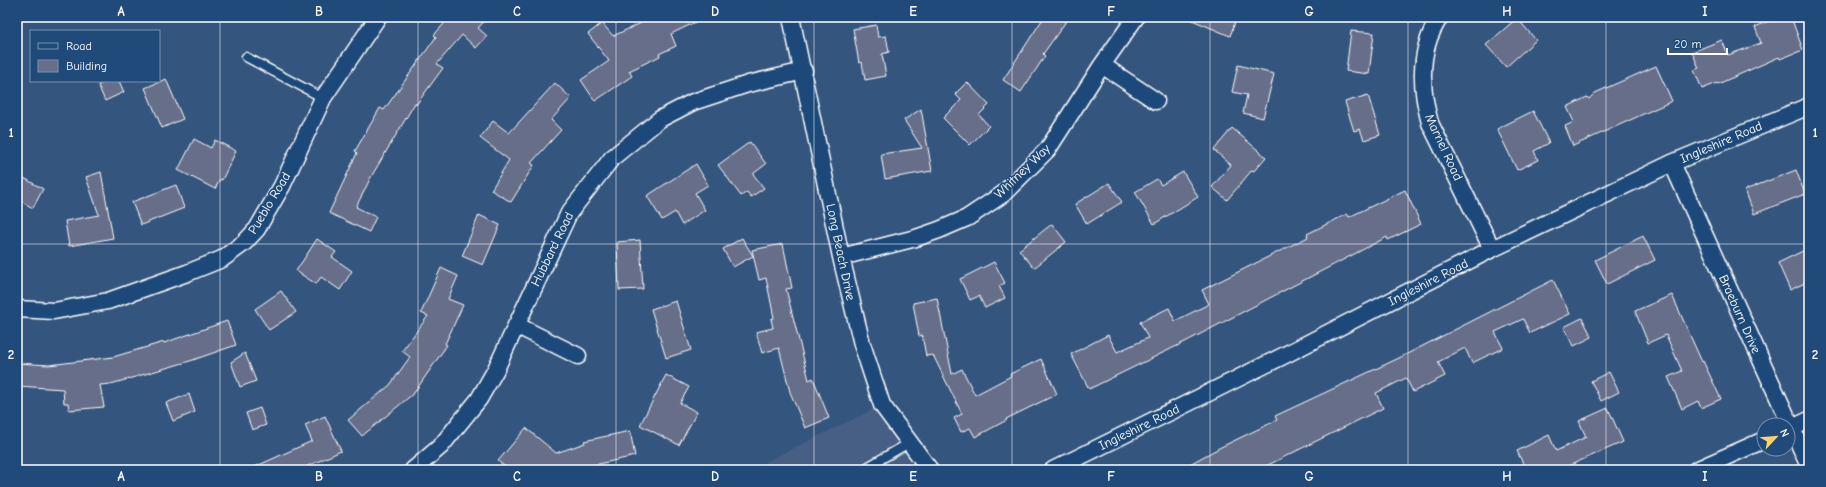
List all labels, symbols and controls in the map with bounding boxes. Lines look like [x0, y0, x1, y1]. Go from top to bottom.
text: A [117, 4, 125, 19]
text: B [315, 4, 323, 19]
text: C [513, 4, 521, 19]
text: D [711, 4, 719, 19]
text: E [909, 4, 917, 19]
text: F [1107, 4, 1115, 19]
text: G [1304, 4, 1314, 19]
text: H [1502, 4, 1512, 19]
text: I [1702, 4, 1708, 19]
legend [30, 30, 160, 82]
scale bar [1668, 30, 1727, 56]
text: 20 m [1674, 37, 1702, 51]
text: Road [66, 39, 92, 53]
text: Building [66, 59, 107, 73]
street label: Marnel Road [1422, 111, 1466, 183]
street label: Ingleshire Road [1678, 118, 1764, 166]
text: 1 [8, 125, 14, 140]
text: 1 [1812, 125, 1818, 140]
street label: Whitney Way [991, 141, 1053, 201]
street label: Pueblo Road [245, 169, 293, 237]
street label: Long Beach Drive [823, 202, 859, 302]
street label: Hubbard Road [528, 209, 576, 289]
street label: Ingleshire Road [1386, 255, 1470, 309]
street label: Braeburn Drive [1716, 272, 1764, 356]
text: 2 [8, 347, 14, 362]
text: 2 [1812, 347, 1818, 362]
street label: Ingleshire Road [1096, 401, 1182, 453]
north arrow [1756, 417, 1796, 457]
text: N [1777, 427, 1792, 439]
text: A [117, 469, 125, 484]
text: B [315, 469, 323, 484]
text: C [513, 469, 521, 484]
text: D [711, 469, 719, 484]
text: E [909, 469, 917, 484]
text: F [1107, 469, 1115, 484]
text: G [1304, 469, 1314, 484]
text: H [1502, 469, 1512, 484]
text: I [1702, 469, 1708, 484]

